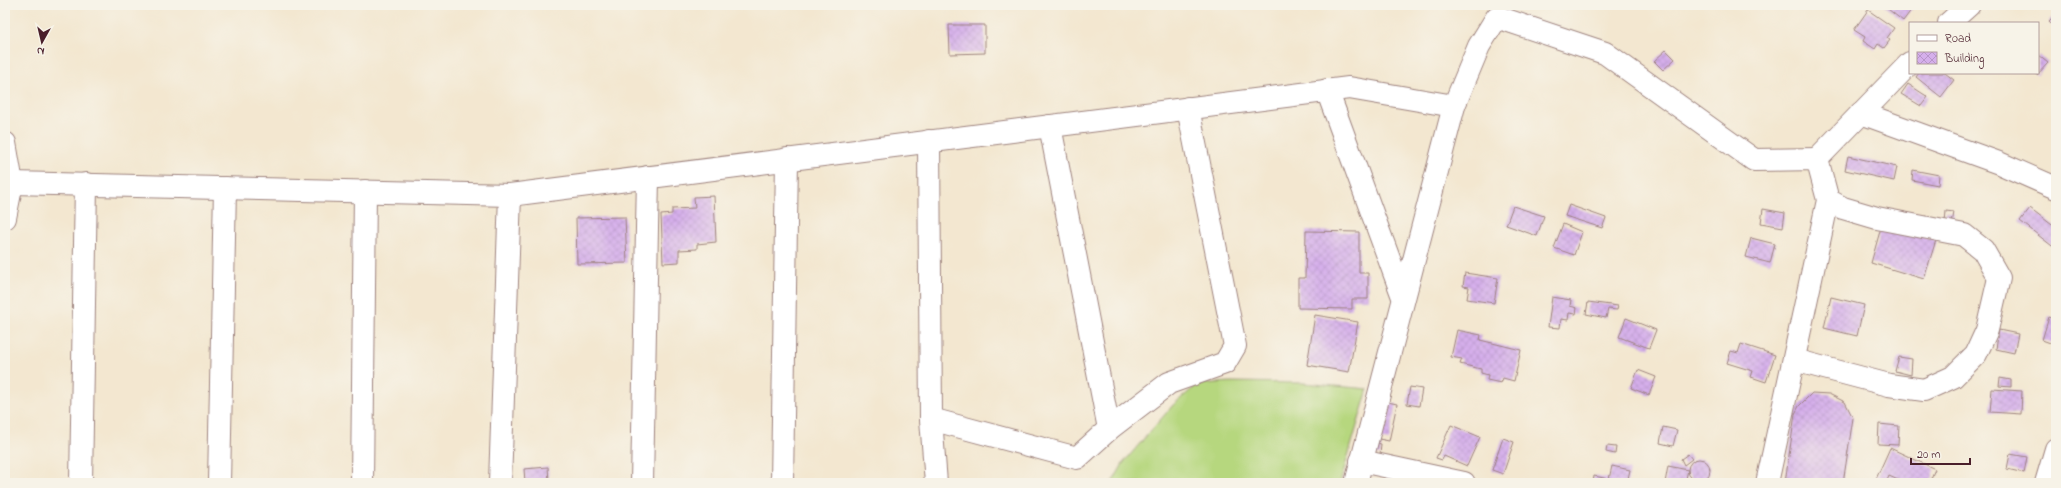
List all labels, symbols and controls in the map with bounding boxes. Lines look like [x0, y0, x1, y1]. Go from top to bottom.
north arrow [22, 22, 62, 62]
legend [1909, 22, 2039, 74]
text: Road [1945, 30, 1971, 48]
text: N [36, 42, 46, 59]
text: Building [1944, 50, 1984, 69]
scale bar [1911, 440, 1970, 466]
text: 20 m [1917, 446, 1940, 464]

